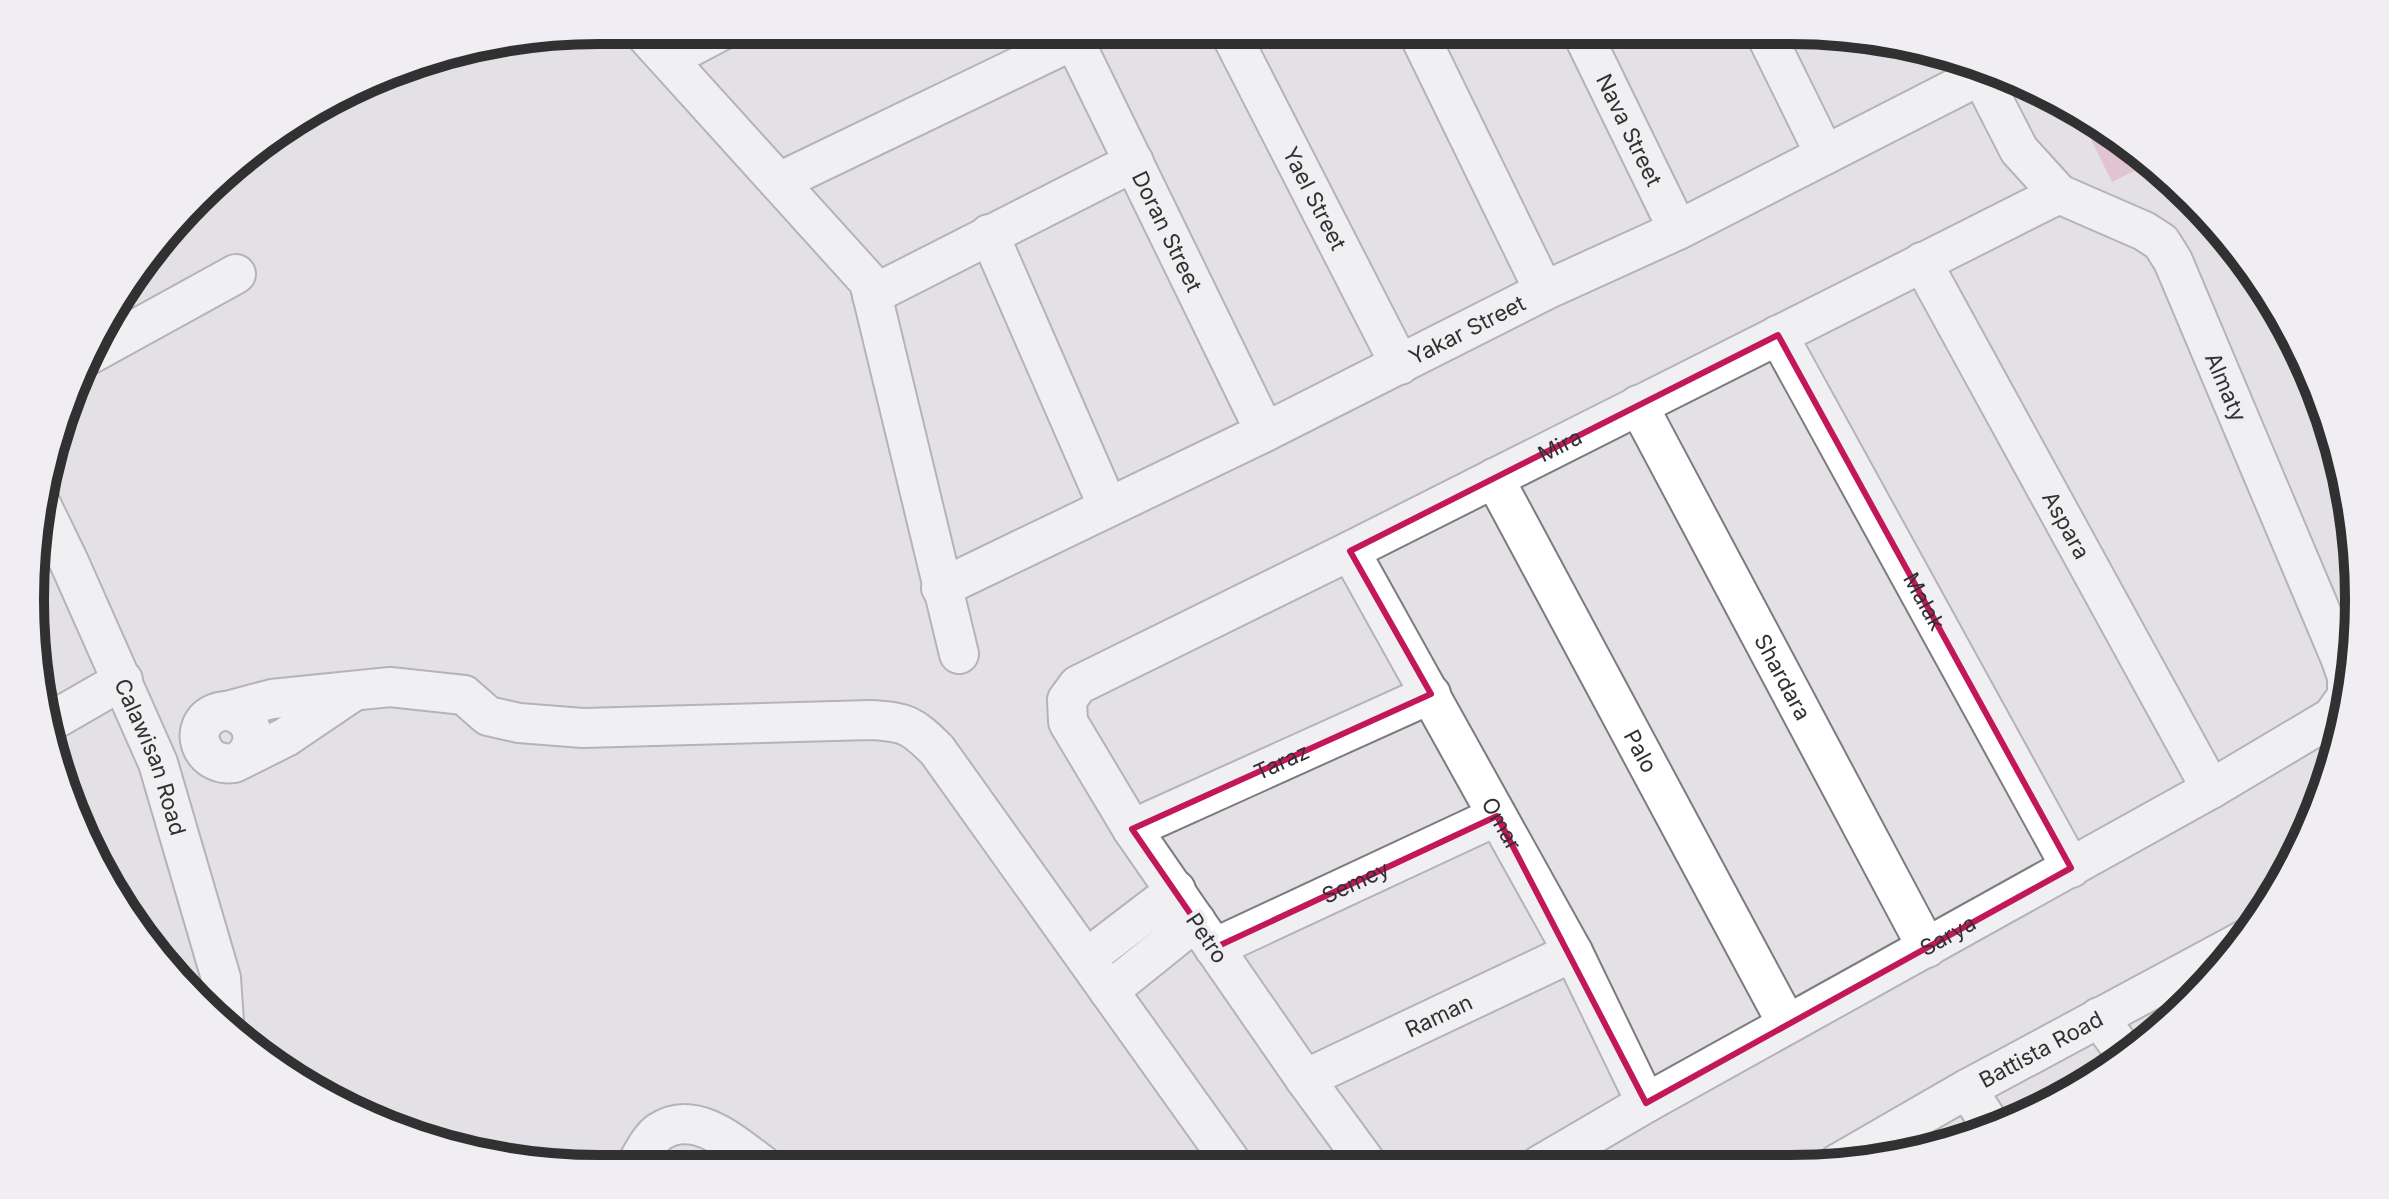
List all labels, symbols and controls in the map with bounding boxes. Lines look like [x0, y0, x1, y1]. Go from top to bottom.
street label: Nava Street [1591, 70, 1668, 190]
street label: Yael Street [1278, 142, 1352, 254]
street label: Doran Street [1127, 167, 1208, 296]
street label: Yakar Street [1405, 290, 1529, 370]
street label: Almaty [2200, 349, 2252, 425]
street label: Mira [1533, 423, 1586, 467]
street label: Aspara [2037, 487, 2095, 564]
street label: Malak [1898, 568, 1951, 635]
street label: Shardara [1749, 629, 1816, 724]
street label: Calawisan Road [109, 674, 191, 838]
street label: Palo [1619, 725, 1663, 777]
street label: Taraz [1250, 738, 1313, 785]
street label: Omar [1476, 793, 1527, 855]
street label: Semey [1318, 855, 1393, 909]
street label: Petro [1181, 908, 1233, 968]
street label: Sarya [1915, 909, 1980, 961]
street label: Raman [1401, 989, 1476, 1043]
street label: Battista Road [1975, 1005, 2107, 1093]

